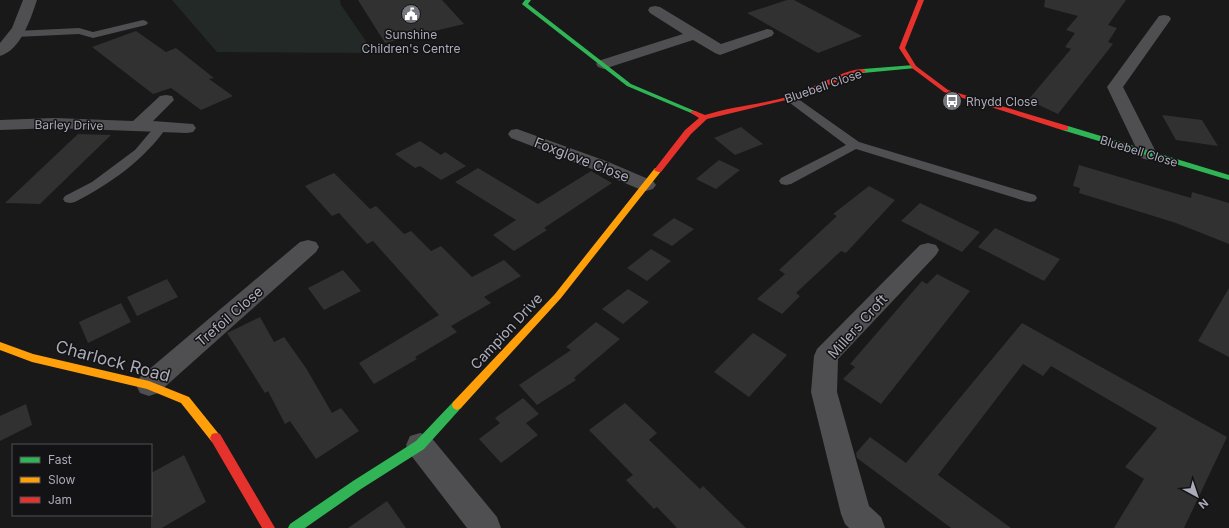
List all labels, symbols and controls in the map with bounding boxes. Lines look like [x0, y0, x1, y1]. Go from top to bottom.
public building icon: Sunshine Children's Centre [400, 3, 422, 25]
place label: Sunshine Children's Centre [362, 27, 460, 56]
street label: Bluebell Close [782, 66, 864, 106]
bus stop icon: Rhydd Close [941, 90, 963, 112]
place label: Rhydd Close [966, 94, 1037, 109]
street label: Barley Drive [34, 117, 104, 133]
street label: Bluebell Close [1098, 132, 1180, 170]
street label: Foxglove Close [532, 133, 632, 185]
street label: Trefoil Close [192, 282, 266, 350]
street label: Campion Drive [466, 289, 546, 373]
street label: Millers Croft [824, 290, 891, 362]
street label: Charlock Road [54, 336, 172, 386]
legend [12, 444, 152, 516]
text: Fast [48, 452, 72, 467]
text: Slow [48, 472, 76, 487]
north arrow [1177, 476, 1217, 516]
text: Jam [48, 492, 72, 507]
text: N [1196, 496, 1211, 512]

